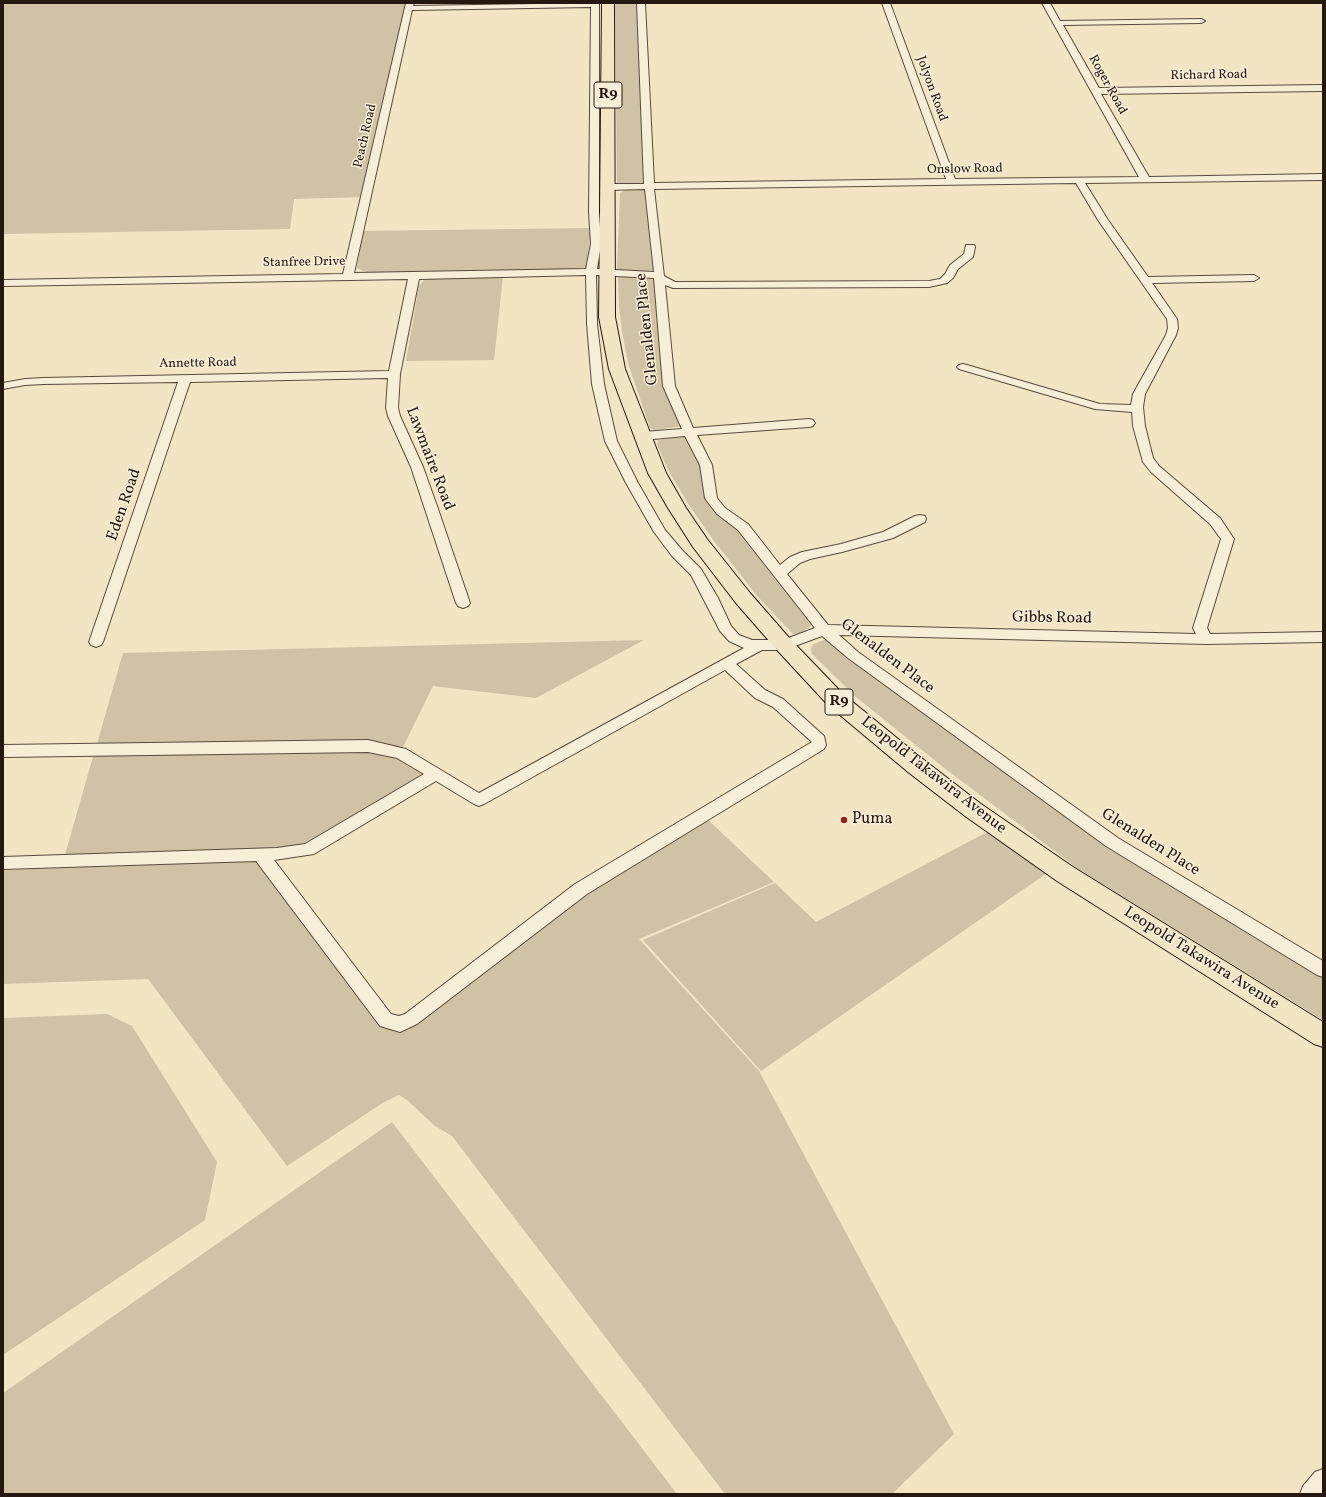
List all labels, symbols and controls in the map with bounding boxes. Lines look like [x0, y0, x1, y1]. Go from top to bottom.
street label: Roger Road [1084, 52, 1130, 118]
street label: Jolyon Road [912, 54, 950, 124]
street label: Richard Road [1170, 68, 1248, 84]
road number: R9 [594, 82, 622, 108]
street label: Peach Road [351, 103, 381, 169]
street label: Onslow Road [927, 162, 1003, 178]
street label: Stanfree Drive [263, 254, 345, 272]
street label: Glenalden Place [633, 272, 663, 386]
street label: Annette Road [159, 356, 237, 372]
street label: Lawmaire Road [400, 404, 458, 514]
street label: Eden Road [104, 466, 146, 544]
street label: Gibbs Road [1012, 609, 1092, 629]
street label: Glenalden Place [836, 615, 938, 699]
road number: R9 [825, 689, 853, 715]
street label: Leopold Takawira Avenue [856, 713, 1010, 839]
street label: Glenalden Place [1097, 805, 1203, 881]
place label: Puma [852, 810, 892, 830]
marker: Puma [839, 815, 849, 825]
street label: Leopold Takawira Avenue [1120, 903, 1282, 1015]

